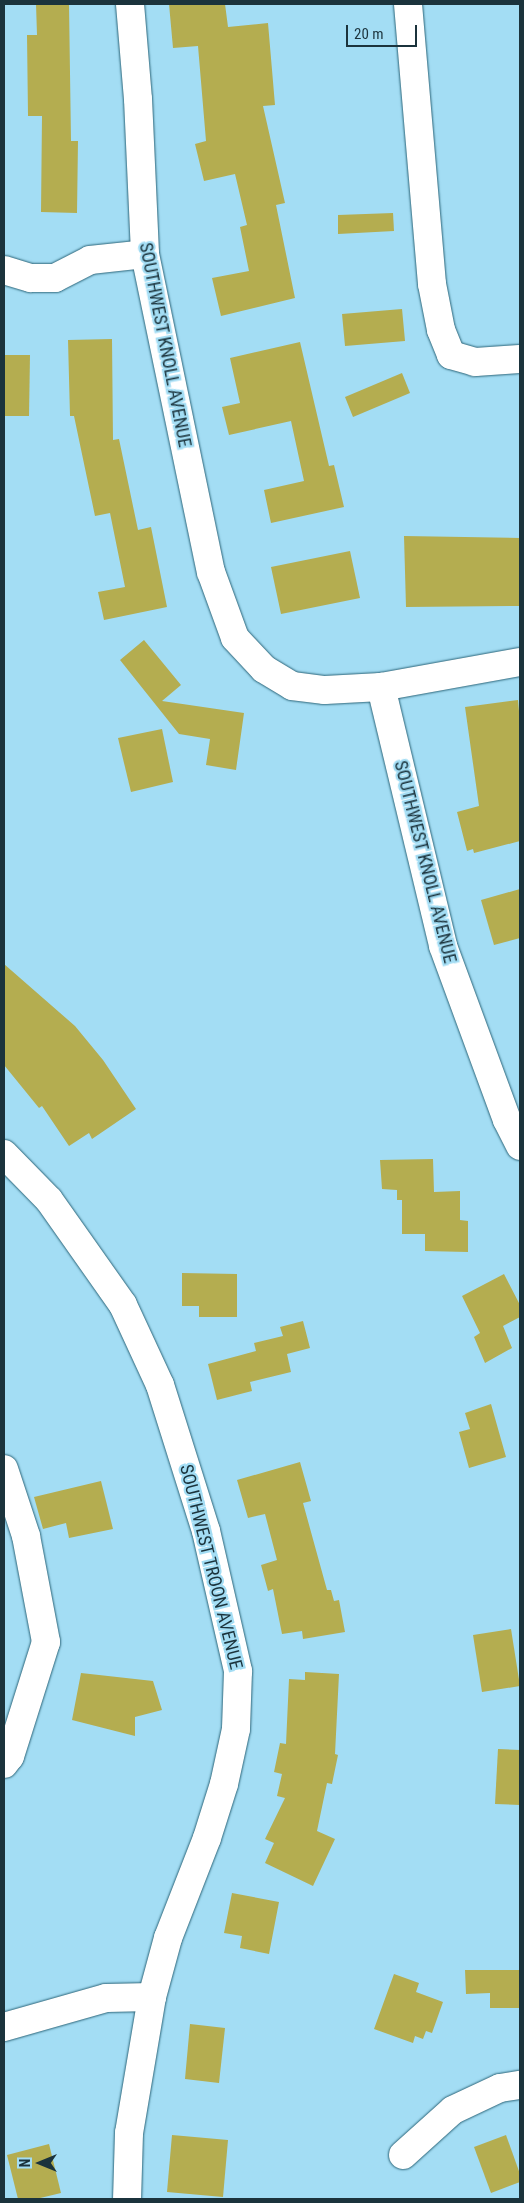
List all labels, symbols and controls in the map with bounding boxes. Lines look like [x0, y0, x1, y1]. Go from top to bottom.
scale bar [349, 15, 420, 47]
text: 20 m [354, 25, 384, 43]
street label: SOUTHWEST KNOLL AVENUE [135, 241, 195, 449]
street label: SOUTHWEST KNOLL AVENUE [389, 758, 461, 966]
street label: SOUTHWEST TROON AVENUE [175, 1462, 247, 1672]
north arrow [15, 2138, 65, 2188]
text: N [17, 2159, 33, 2167]

